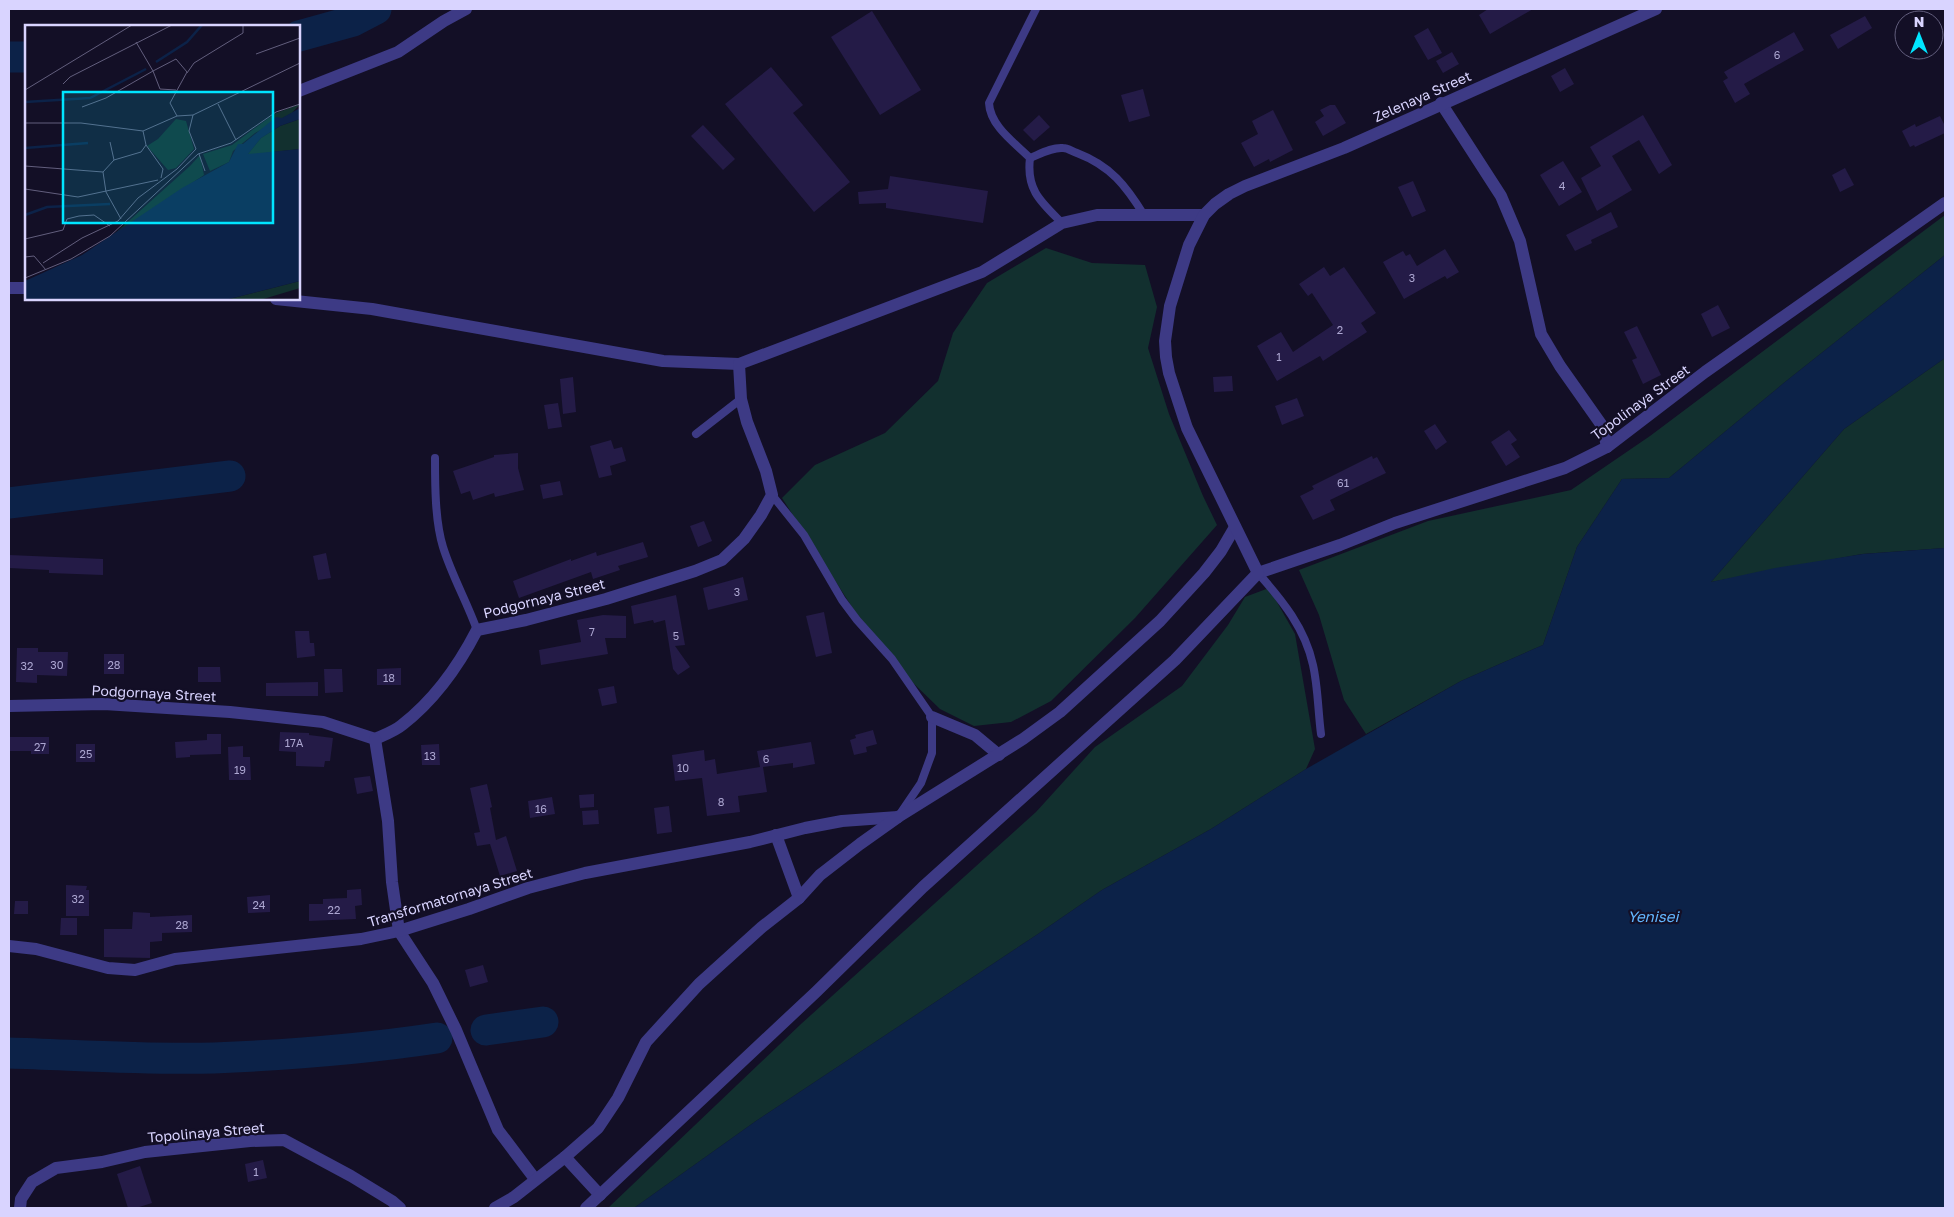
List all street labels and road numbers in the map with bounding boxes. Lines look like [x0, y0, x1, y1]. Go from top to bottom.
street label: Zelenaya Street [1370, 67, 1474, 125]
street label: Topolinaya Street [1587, 361, 1693, 443]
street label: Podgornaya Street [481, 575, 607, 621]
street label: Podgornaya Street [91, 681, 217, 705]
street label: Transformatornaya Street [365, 864, 535, 930]
street label: Topolinaya Street [147, 1118, 265, 1146]

